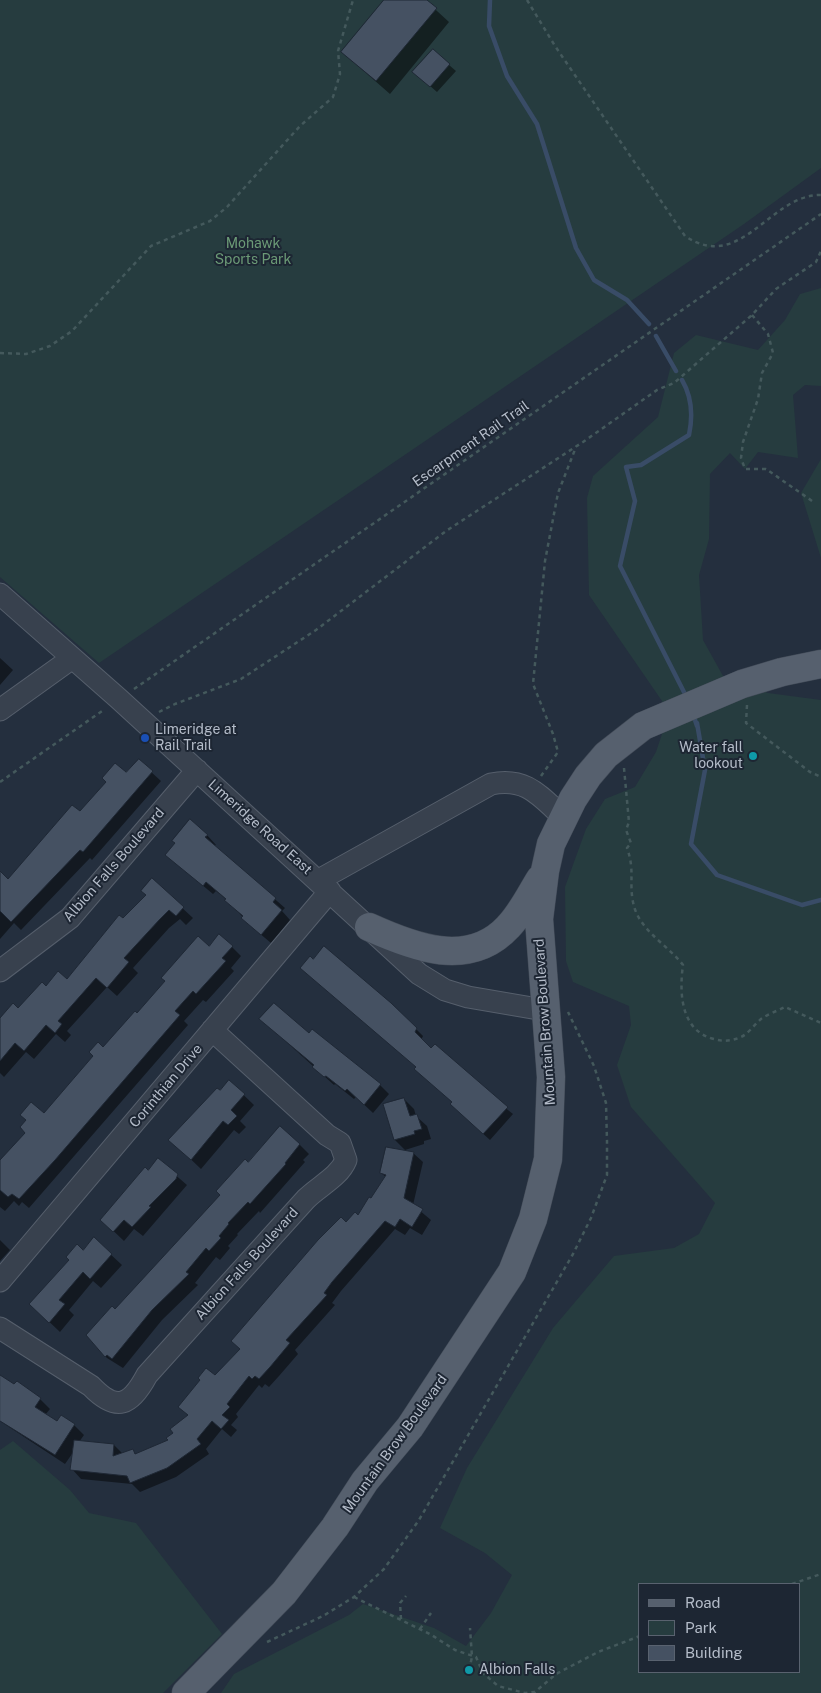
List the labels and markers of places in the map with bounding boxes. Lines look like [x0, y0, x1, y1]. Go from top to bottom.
place label: Limeridge at Rail Trail [155, 722, 237, 754]
marker: Limeridge at Rail Trail [139, 732, 151, 744]
place label: Water fall lookout [679, 740, 743, 772]
marker: Water fall lookout [747, 750, 759, 762]
place label: Albion Falls [479, 1662, 555, 1678]
marker: Albion Falls [463, 1664, 475, 1676]

